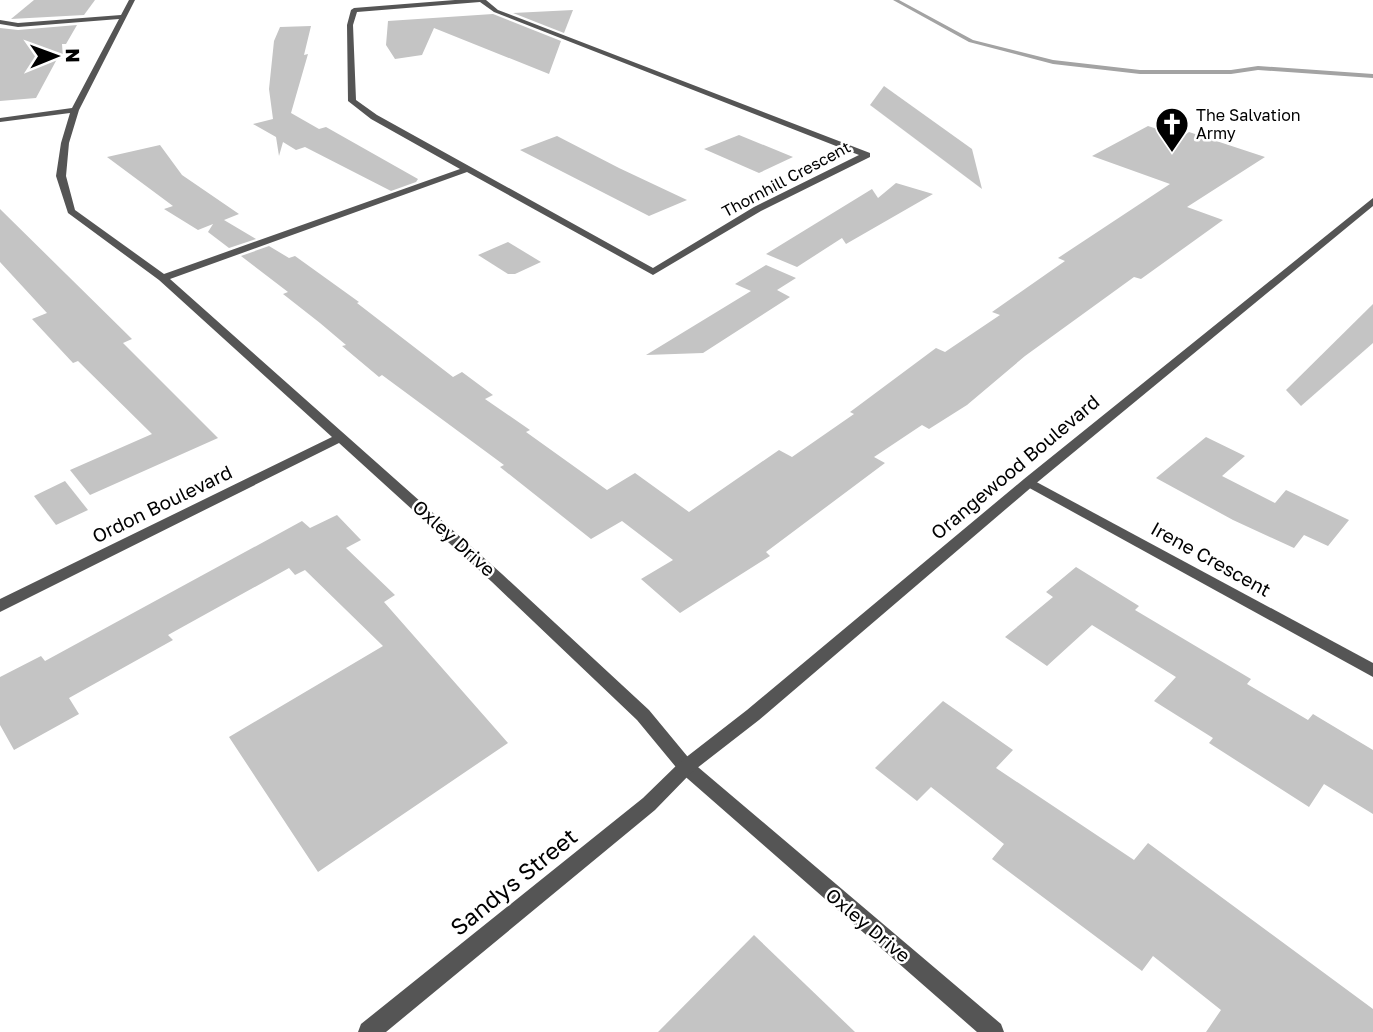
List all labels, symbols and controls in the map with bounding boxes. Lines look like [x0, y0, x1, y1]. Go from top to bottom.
north arrow [21, 21, 91, 91]
text: N [62, 48, 85, 63]
church icon: The Salvation Army [1153, 105, 1191, 154]
place label: The Salvation Army [1196, 105, 1301, 143]
street label: Thornhill Crescent [718, 137, 854, 221]
street label: Orangewood Boulevard [926, 390, 1103, 544]
street label: Ordon Boulevard [88, 460, 235, 547]
street label: Oxley Drive [408, 495, 500, 581]
street label: Irene Crescent [1147, 516, 1275, 601]
street label: Sandys Street [444, 822, 582, 941]
street label: Oxley Drive [821, 883, 915, 967]

